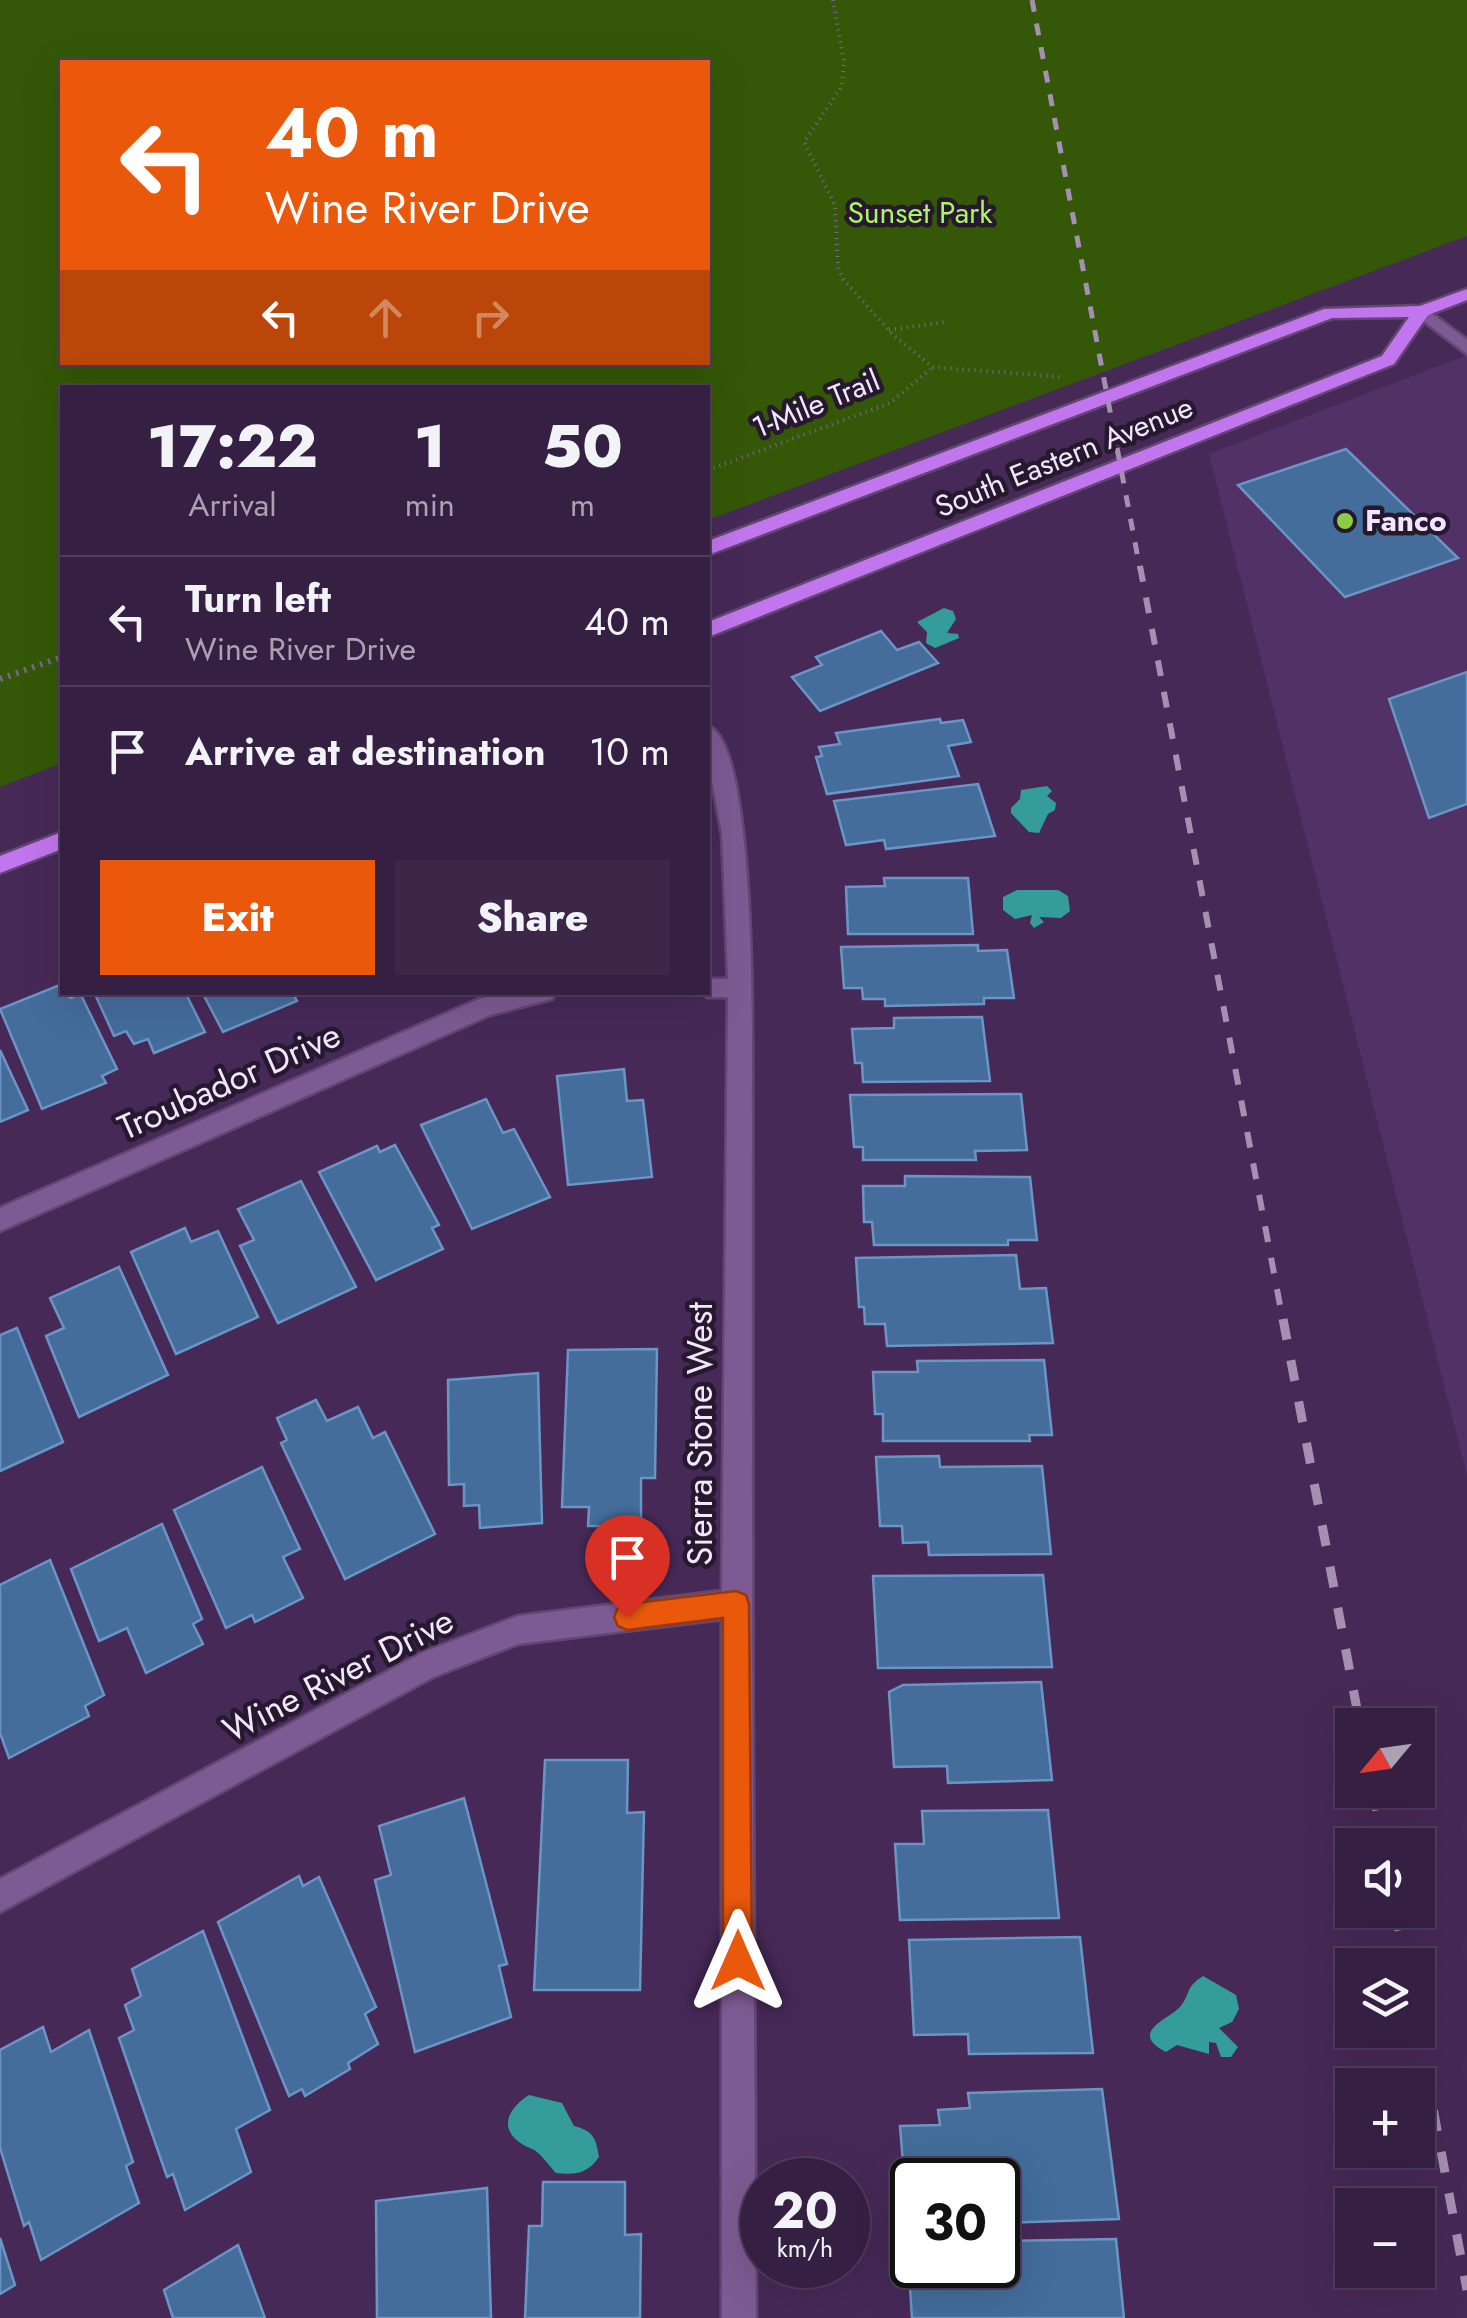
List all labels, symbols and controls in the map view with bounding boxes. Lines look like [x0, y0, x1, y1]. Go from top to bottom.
text: 40 m [265, 82, 439, 183]
icon: left [100, 100, 230, 230]
text: Wine River Drive [265, 175, 590, 240]
park label: Sunset Park [847, 191, 993, 234]
icon: left [253, 290, 308, 345]
icon: ahead [358, 290, 413, 345]
icon: right [463, 290, 518, 345]
street label: 1-Mile Trail [746, 358, 886, 449]
street label: South Eastern Avenue [928, 385, 1199, 528]
text: 17:22 [147, 403, 318, 490]
text: 1 [414, 403, 446, 490]
text: 50 [542, 403, 623, 490]
text: Arrival [188, 482, 277, 528]
text: min [405, 482, 455, 528]
text: m [570, 482, 595, 528]
place label: Fanco [1365, 499, 1447, 542]
marker: Fanco [1334, 510, 1356, 532]
text: Turn left [185, 571, 331, 626]
icon: left [100, 594, 155, 649]
text: 40 m [584, 594, 670, 649]
text: Wine River Drive [185, 626, 416, 672]
icon: arrive [100, 724, 155, 779]
text: Arrive at destination [185, 724, 546, 779]
text: 10 m [589, 724, 670, 779]
button: Exit [100, 860, 375, 975]
button: Share [395, 860, 670, 975]
street label: Troubador Drive [110, 1010, 348, 1152]
street label: Sierra Stone West [675, 1302, 725, 1566]
pin [585, 1515, 670, 1618]
icon: arrive [600, 1530, 655, 1585]
street label: Wine River Drive [214, 1595, 462, 1755]
north arrow [1335, 1708, 1435, 1808]
map controls [1335, 1708, 1435, 2288]
button: sound [1335, 1828, 1435, 1928]
position arrow [686, 1909, 790, 2013]
button: layers [1335, 1948, 1435, 2048]
button: + [1335, 2068, 1435, 2168]
speed limit sign: 30 [890, 2158, 1020, 2288]
text: 20 [772, 2174, 838, 2247]
button: − [1335, 2188, 1435, 2288]
text: km/h [777, 2230, 833, 2266]

